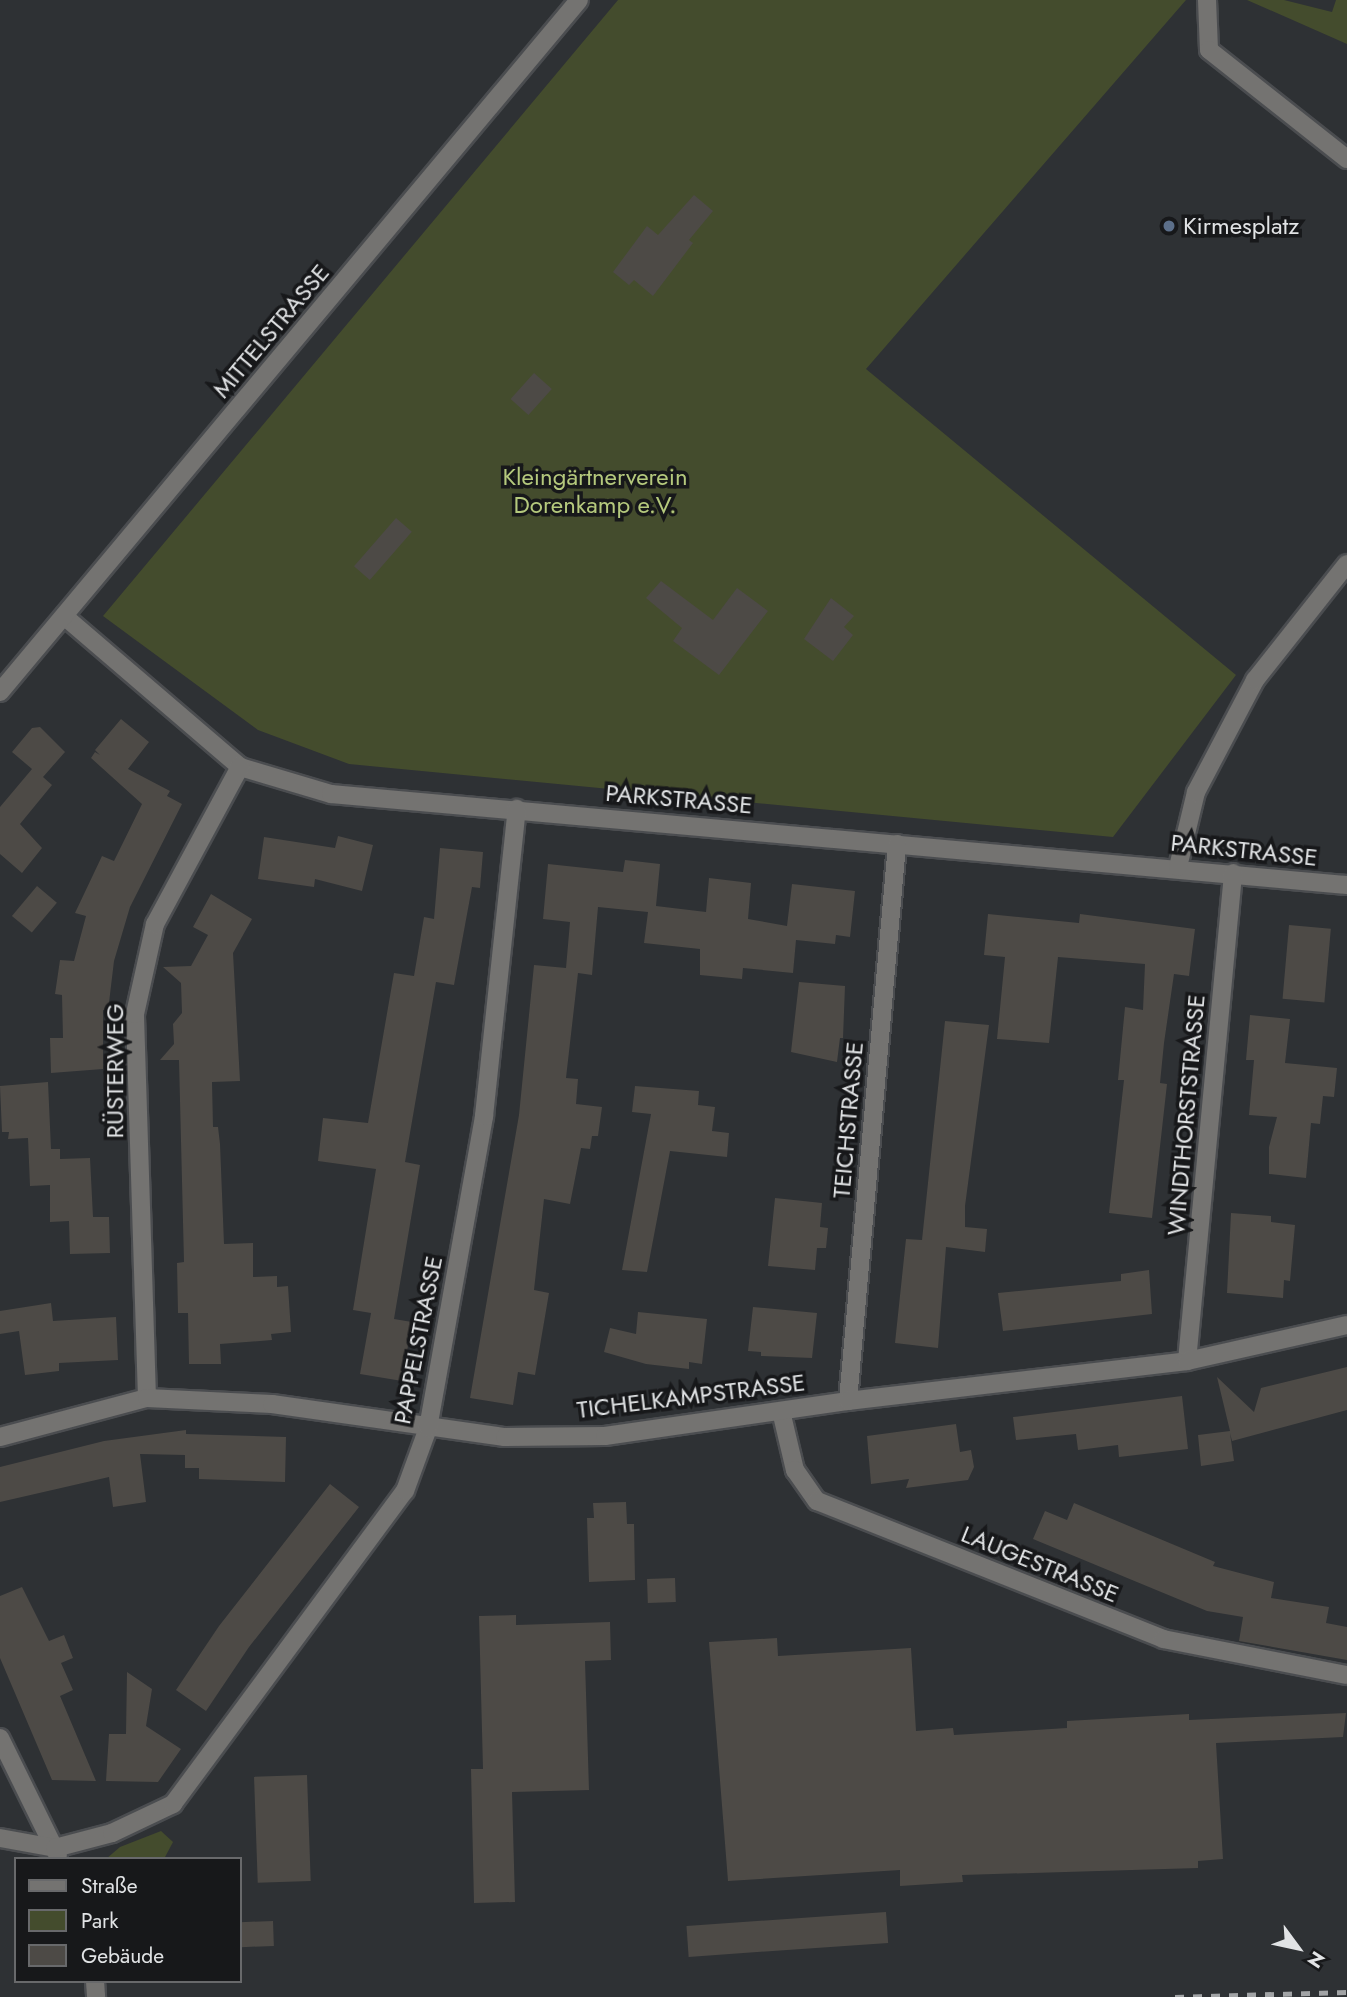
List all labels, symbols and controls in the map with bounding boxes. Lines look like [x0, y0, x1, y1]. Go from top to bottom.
place label: Kirmesplatz [1183, 212, 1299, 240]
marker: Kirmesplatz [1161, 218, 1177, 234]
street label: MITTELSTRASSE [207, 258, 335, 404]
park label: Kleingärtnerverein Dorenkamp e.V. [502, 463, 688, 519]
street label: PARKSTRASSE [604, 778, 754, 820]
street label: PARKSTRASSE [1169, 828, 1319, 872]
street label: WINDTHORSTSTRASSE [1161, 993, 1211, 1237]
street label: RÜSTERWEG [101, 1004, 129, 1138]
street label: TEICHSTRASSE [827, 1041, 869, 1199]
street label: PAPPELSTRASSE [388, 1253, 448, 1427]
street label: TICHELKAMPSTRASSE [575, 1368, 807, 1424]
street label: LAUGESTRASSE [957, 1519, 1123, 1609]
legend [14, 1857, 242, 1983]
text: Straße [81, 1871, 138, 1901]
text: Park [81, 1906, 118, 1936]
north arrow [1263, 1913, 1333, 1983]
text: Gebäude [81, 1941, 164, 1971]
text: N [1301, 1946, 1331, 1973]

